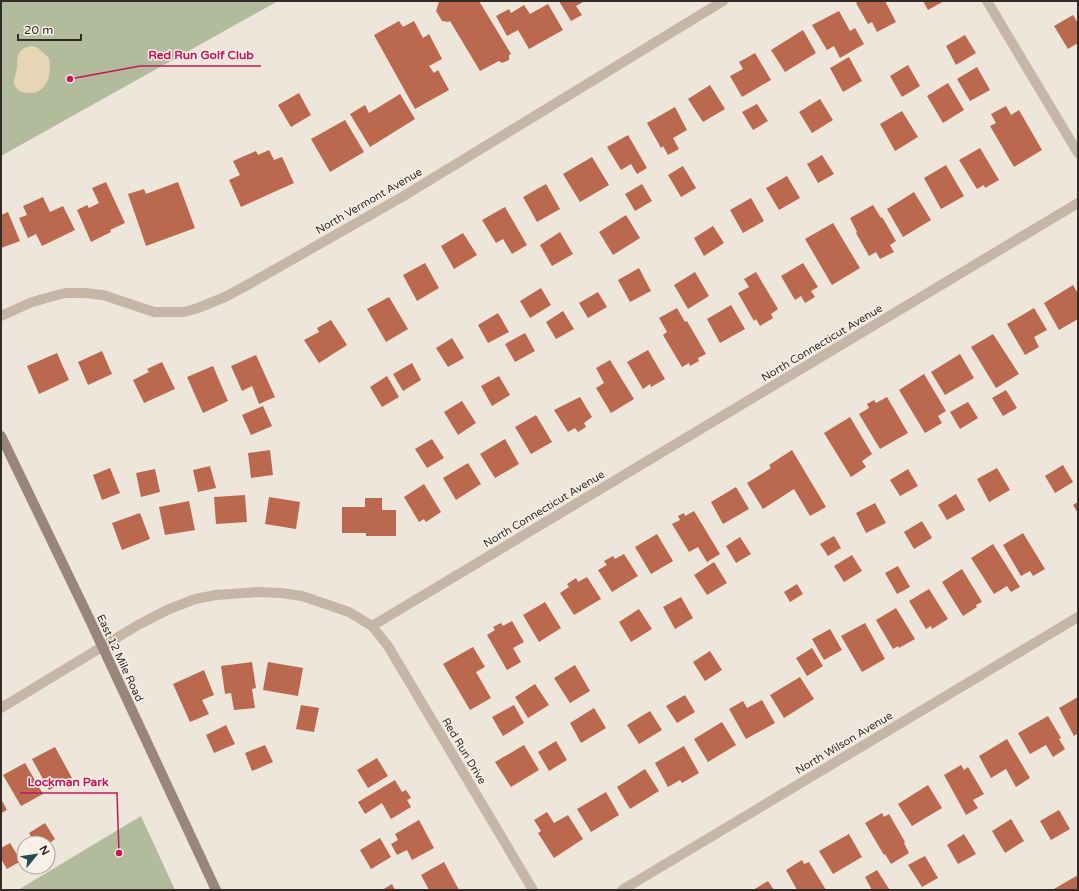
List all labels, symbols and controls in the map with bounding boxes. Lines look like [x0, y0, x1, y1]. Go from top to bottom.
scale bar [18, 16, 81, 42]
text: 20 m [24, 23, 53, 37]
callout: Red Run Golf Club [140, 42, 261, 66]
text: Red Run Golf Club [148, 48, 254, 62]
street label: North Vermont Avenue [314, 165, 424, 237]
street label: North Connecticut Avenue [759, 302, 885, 384]
street label: North Connecticut Avenue [481, 468, 607, 550]
street label: East 12 Mile Road [94, 612, 146, 704]
street label: North Wilson Avenue [793, 709, 895, 777]
street label: Red Run Drive [439, 715, 489, 787]
callout: Lockman Park [20, 769, 117, 793]
text: Lockman Park [28, 775, 109, 789]
north arrow [16, 835, 56, 875]
text: N [36, 843, 52, 857]

